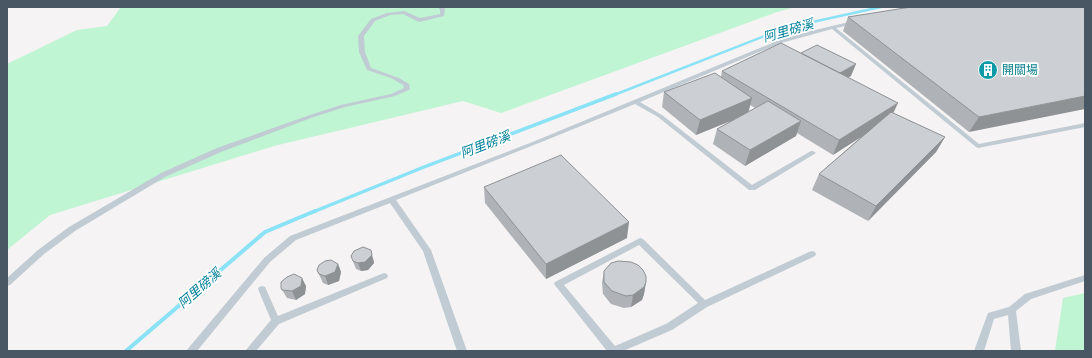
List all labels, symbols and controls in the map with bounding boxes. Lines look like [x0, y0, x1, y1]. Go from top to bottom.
water label: 阿里磅溪 [761, 14, 818, 47]
building icon: 開關場 [977, 59, 999, 81]
place label: 開關場 [1002, 61, 1038, 78]
water label: 阿里磅溪 [457, 126, 515, 163]
water label: 阿里磅溪 [173, 263, 227, 313]

